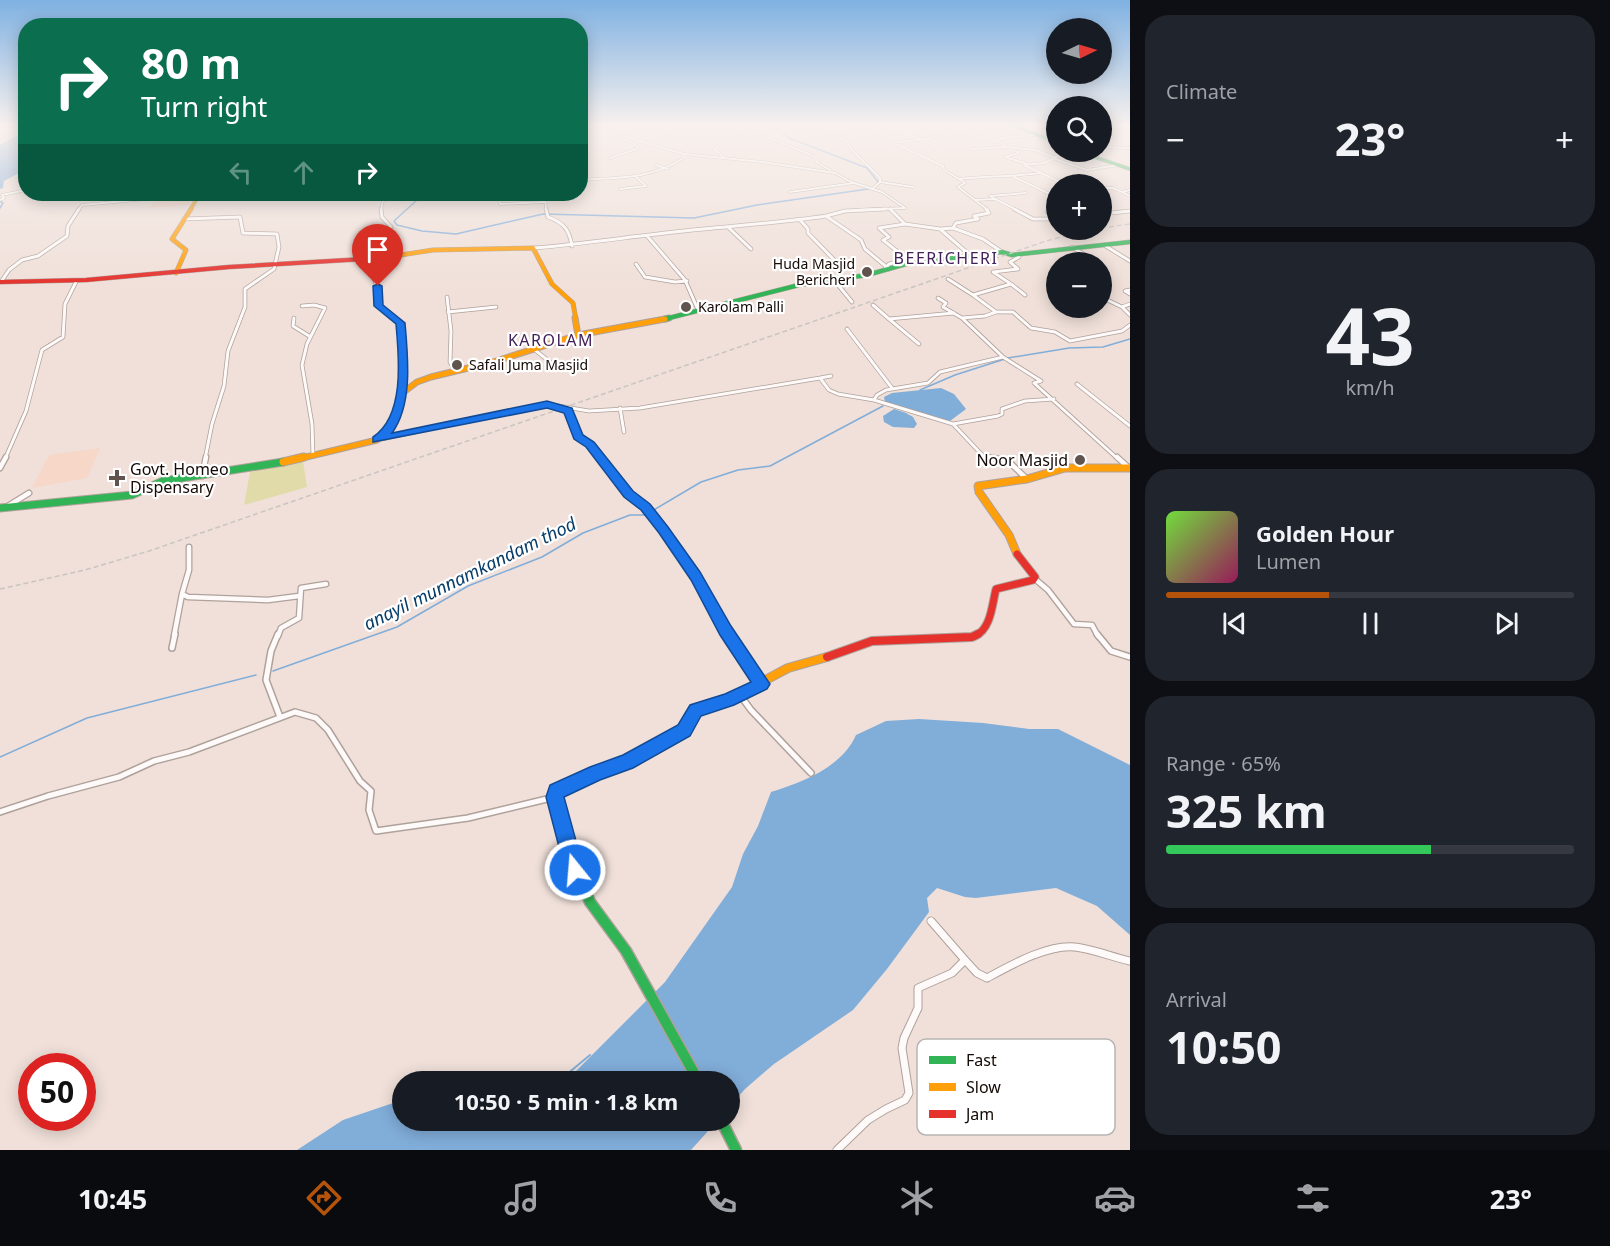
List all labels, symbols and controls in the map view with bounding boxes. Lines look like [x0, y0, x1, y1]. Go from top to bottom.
north arrow [1046, 18, 1112, 84]
map controls [1046, 18, 1112, 318]
text: 80 m [141, 34, 241, 91]
icon: right [42, 42, 120, 120]
text: Climate [1166, 78, 1237, 105]
text: Turn right [141, 88, 267, 125]
button: search [1046, 96, 1112, 162]
text: 23° [1335, 108, 1405, 169]
text: − [1166, 117, 1185, 162]
text: + [1555, 117, 1574, 162]
icon: left [224, 156, 257, 189]
icon: ahead [287, 156, 320, 189]
icon: right [350, 156, 383, 189]
button: + [1046, 174, 1112, 240]
pin [352, 224, 403, 286]
icon: arrive [361, 233, 394, 266]
district label: BEERICHERI [894, 247, 998, 269]
button: − [1046, 252, 1112, 318]
place label: Huda Masjid Bericheri [773, 254, 855, 289]
marker: Huda Masjid Bericheri [860, 265, 874, 279]
text: 43 [1325, 282, 1415, 388]
place label: Karolam Palli [698, 297, 784, 316]
marker: Karolam Palli [679, 300, 693, 314]
district label: KAROLAM [508, 329, 594, 351]
place label: Safali Juma Masjid [469, 355, 588, 374]
marker: Safali Juma Masjid [450, 358, 464, 372]
text: km/h [1345, 374, 1395, 401]
place label: Noor Masjid [976, 449, 1068, 471]
marker: Noor Masjid [1073, 453, 1087, 467]
place label: Govt. Homeo Dispensary [130, 458, 229, 498]
marker: Govt. Homeo Dispensary [108, 469, 126, 487]
water label: anayil munnamkandam thod [359, 511, 580, 635]
text: Golden Hour [1256, 518, 1394, 548]
text: Lumen [1256, 548, 1321, 575]
icon: previous [1218, 607, 1251, 640]
icon: pause [1354, 607, 1387, 640]
icon: next [1490, 607, 1523, 640]
text: Range · 65% [1166, 750, 1281, 777]
text: 325 km [1166, 780, 1327, 841]
position arrow [543, 838, 607, 902]
text: Arrival [1166, 986, 1227, 1013]
text: 10:50 [1166, 1016, 1282, 1077]
legend [917, 1039, 1115, 1135]
text: Fast [966, 1049, 997, 1071]
speed limit sign: 50 [18, 1053, 96, 1131]
text: Slow [966, 1076, 1001, 1098]
text: 10:50 · 5 min · 1.8 km [454, 1086, 678, 1116]
text: Jam [964, 1103, 994, 1125]
icon: directions [303, 1177, 345, 1219]
icon: music [501, 1177, 543, 1219]
icon: phone [699, 1177, 741, 1219]
icon: climate [896, 1177, 938, 1219]
icon: car [1094, 1177, 1136, 1219]
icon: filters [1292, 1177, 1334, 1219]
text: 10:45 [78, 1180, 147, 1217]
text: 23° [1490, 1180, 1532, 1217]

